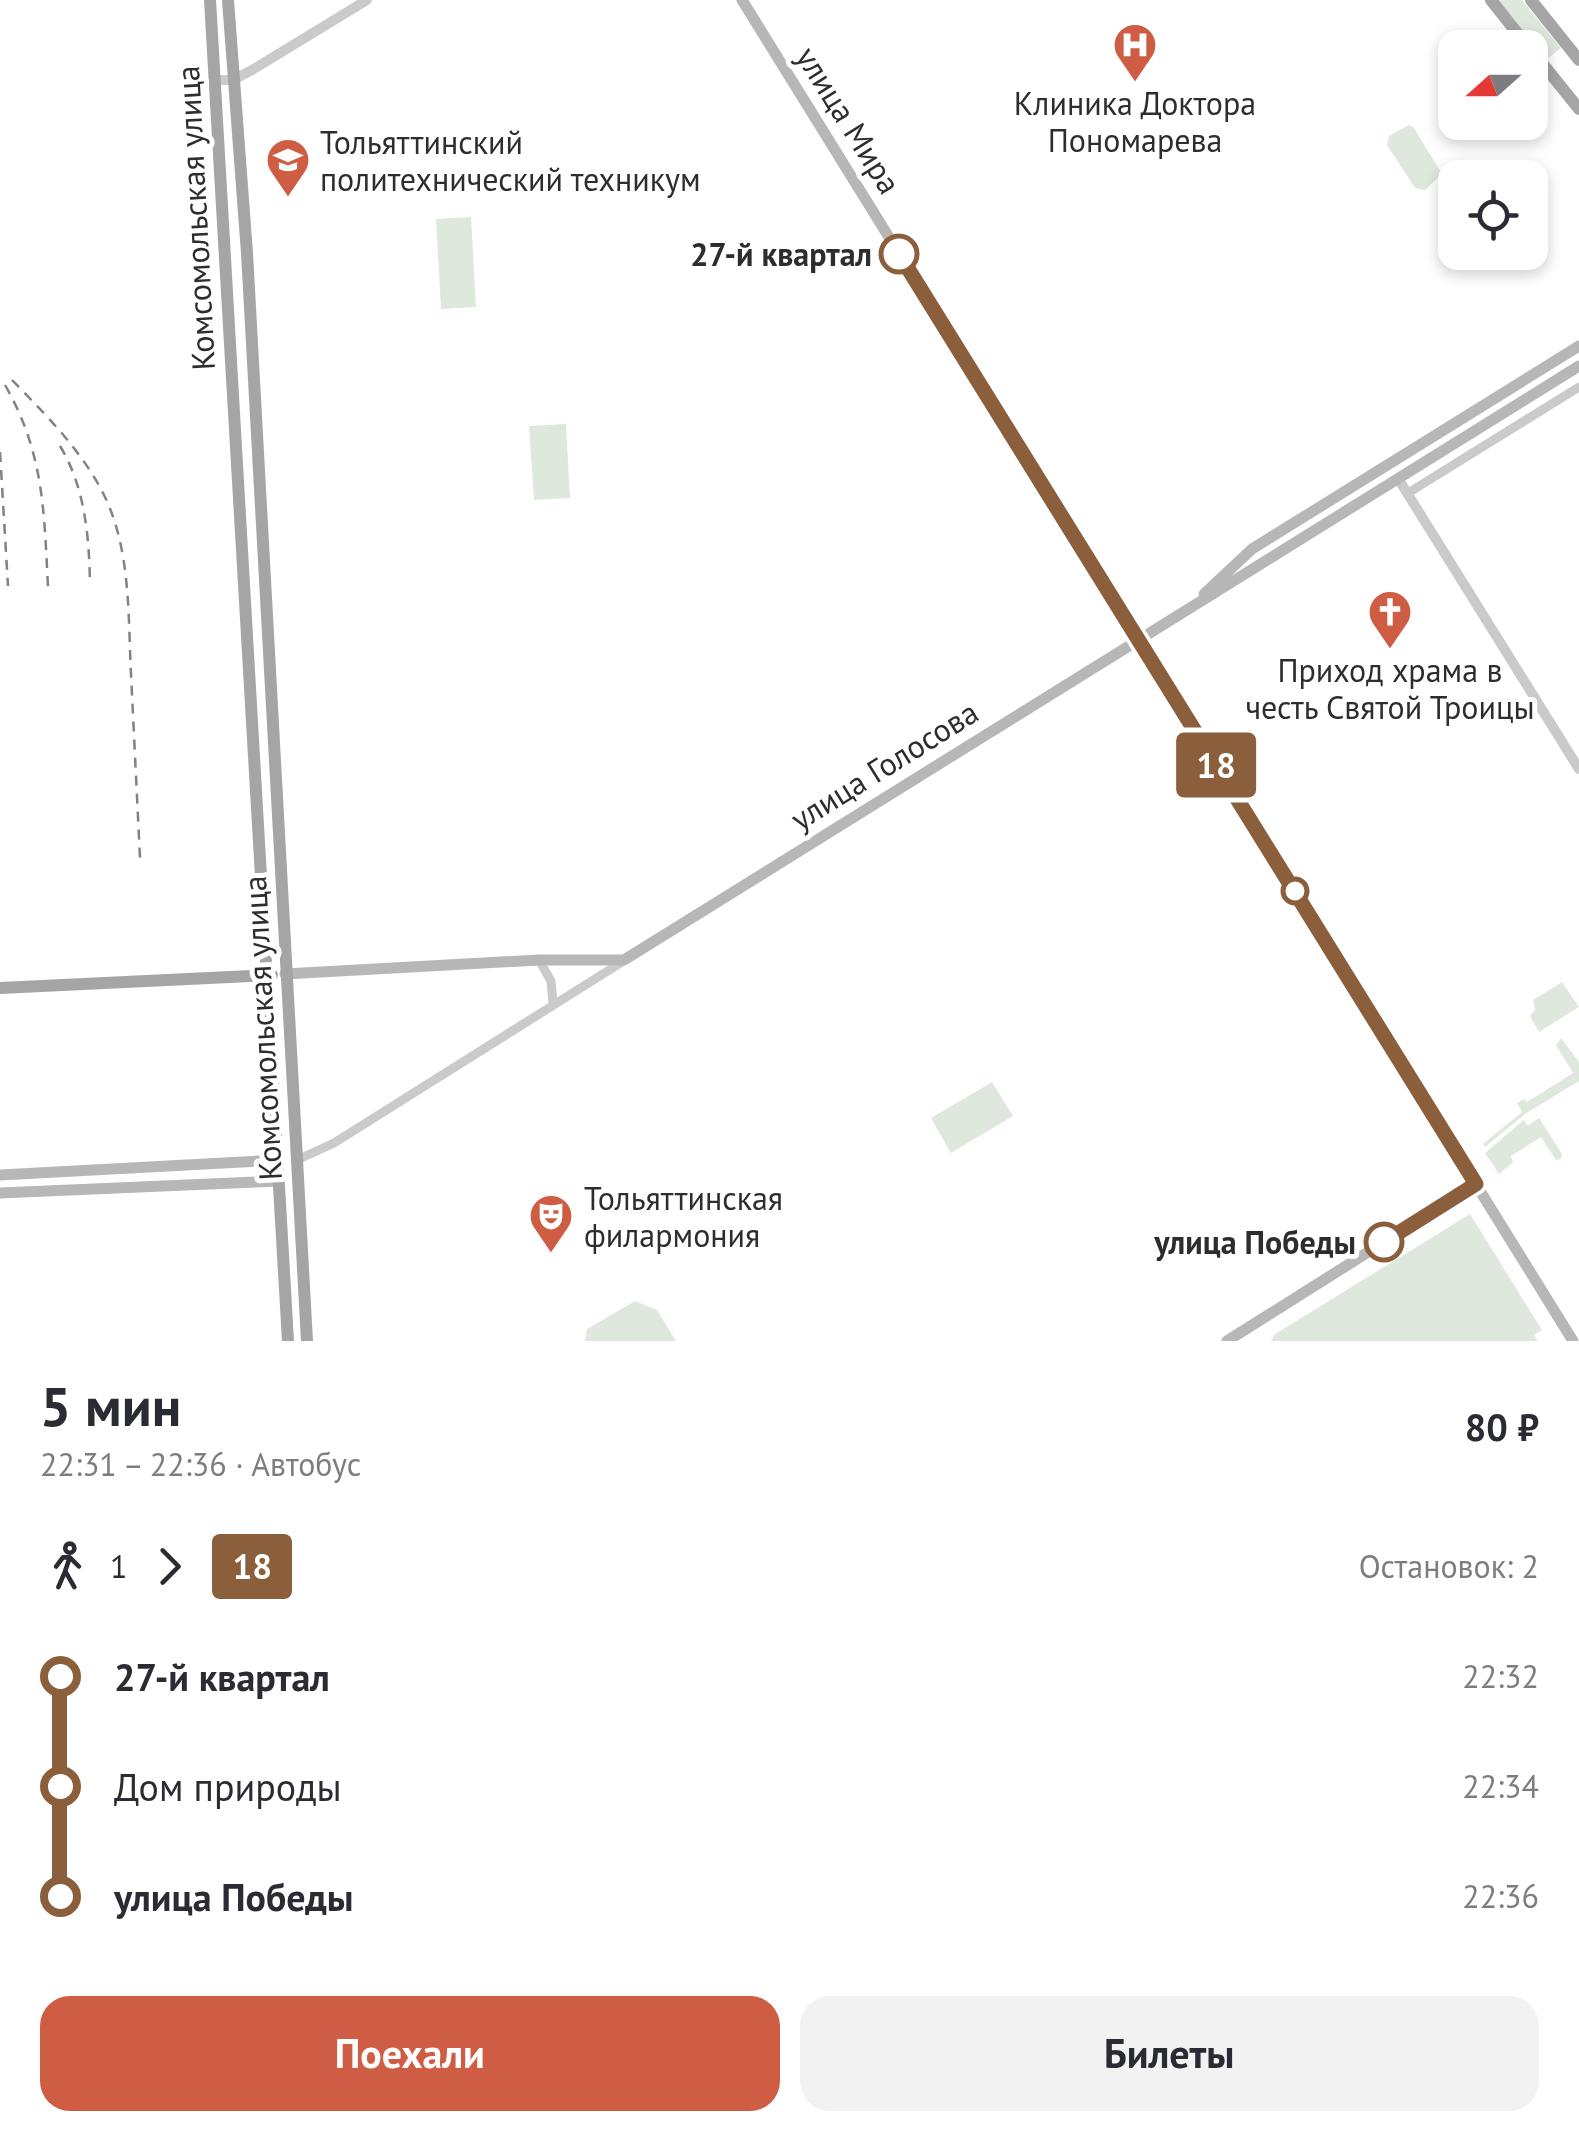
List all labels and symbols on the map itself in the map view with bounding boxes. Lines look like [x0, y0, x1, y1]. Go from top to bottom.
hospital icon: Клиника Доктора Пономарева [1112, 22, 1158, 83]
north arrow [1438, 30, 1548, 140]
street label: улица Мира [787, 39, 911, 201]
street label: Комсомольская улица [166, 65, 224, 371]
place label: Клиника Доктора Пономарева [1014, 82, 1256, 161]
place label: Тольяттинский политехнический техникум [320, 121, 701, 200]
school or university icon: Тольяттинский политехнический техникум [265, 137, 311, 198]
place label: 27-й квартал [690, 233, 872, 275]
marker: 27-й квартал [880, 235, 918, 273]
church icon: Приход храма в честь Святой Троицы [1367, 589, 1413, 650]
place label: Приход храма в честь Святой Троицы [1245, 649, 1535, 728]
street label: улица Голосова [782, 691, 986, 839]
line badge: 18 [1171, 732, 1261, 798]
street label: Комсомольская улица [233, 875, 291, 1181]
unlabelled marker [1282, 878, 1308, 904]
place label: Тольяттинская филармония [584, 1177, 783, 1256]
theatre icon: Тольяттинская филармония [528, 1193, 574, 1254]
place label: улица Победы [1153, 1221, 1356, 1263]
marker: улица Победы [1365, 1223, 1403, 1261]

